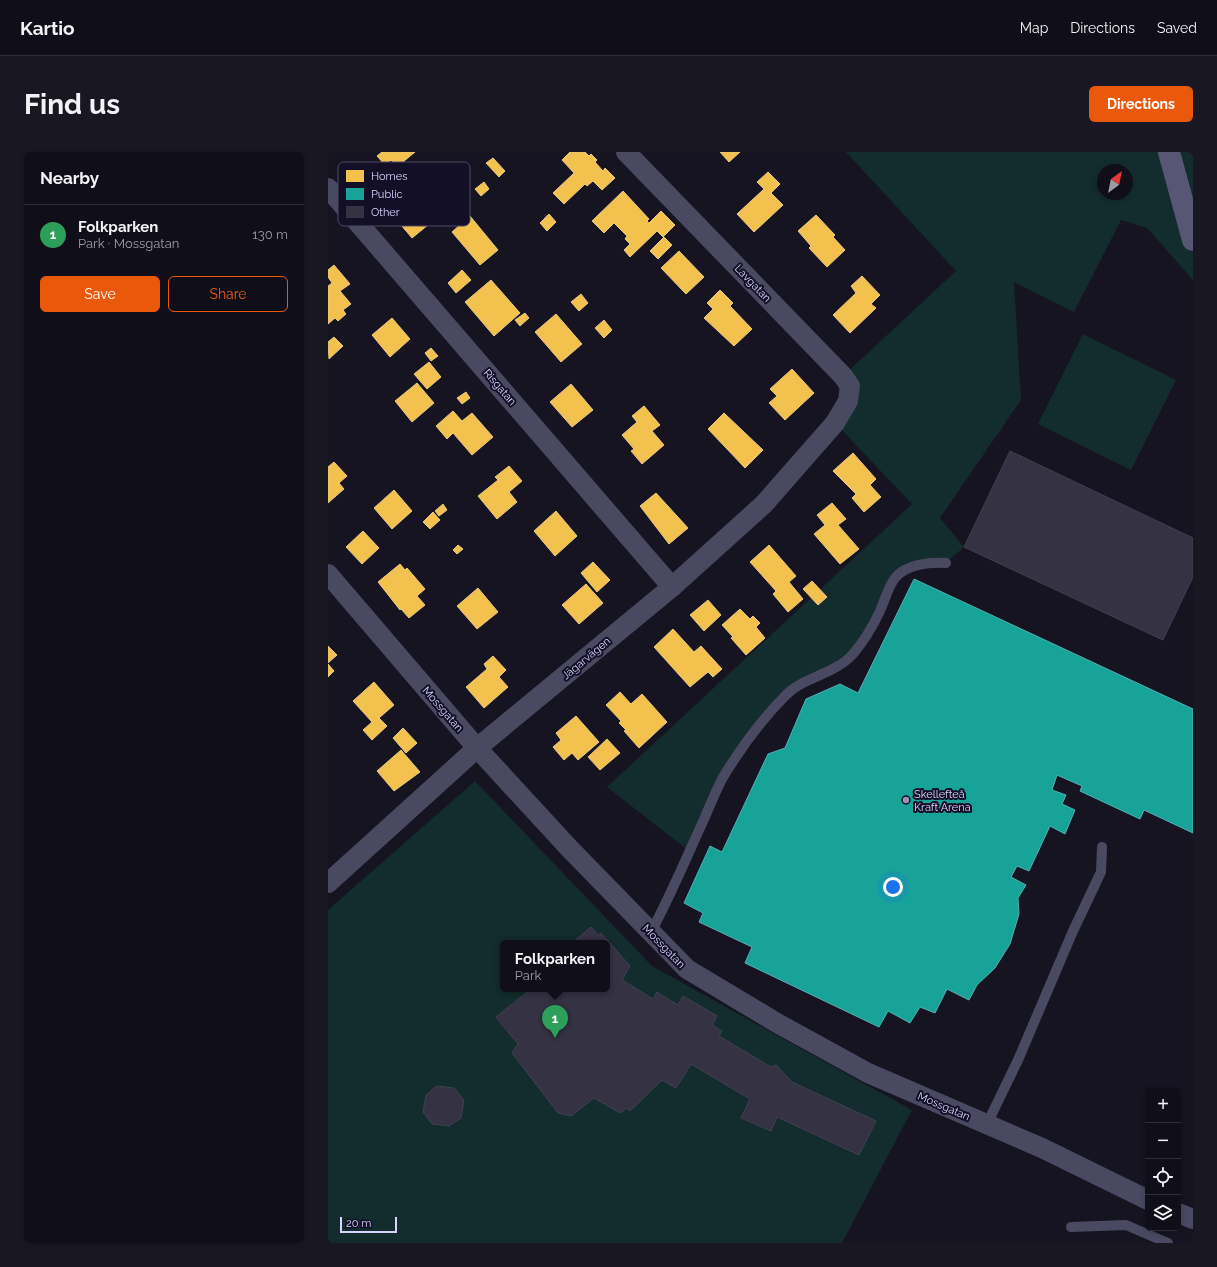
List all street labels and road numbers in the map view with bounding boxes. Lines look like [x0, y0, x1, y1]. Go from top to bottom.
street label: Lavgatan [732, 262, 774, 305]
street label: Risgatan [480, 367, 519, 408]
street label: Jägarvägen [559, 634, 613, 682]
street label: Mossgatan [419, 684, 466, 735]
street label: Mossgatan [640, 922, 688, 971]
street label: Mossgatan [916, 1090, 972, 1123]

